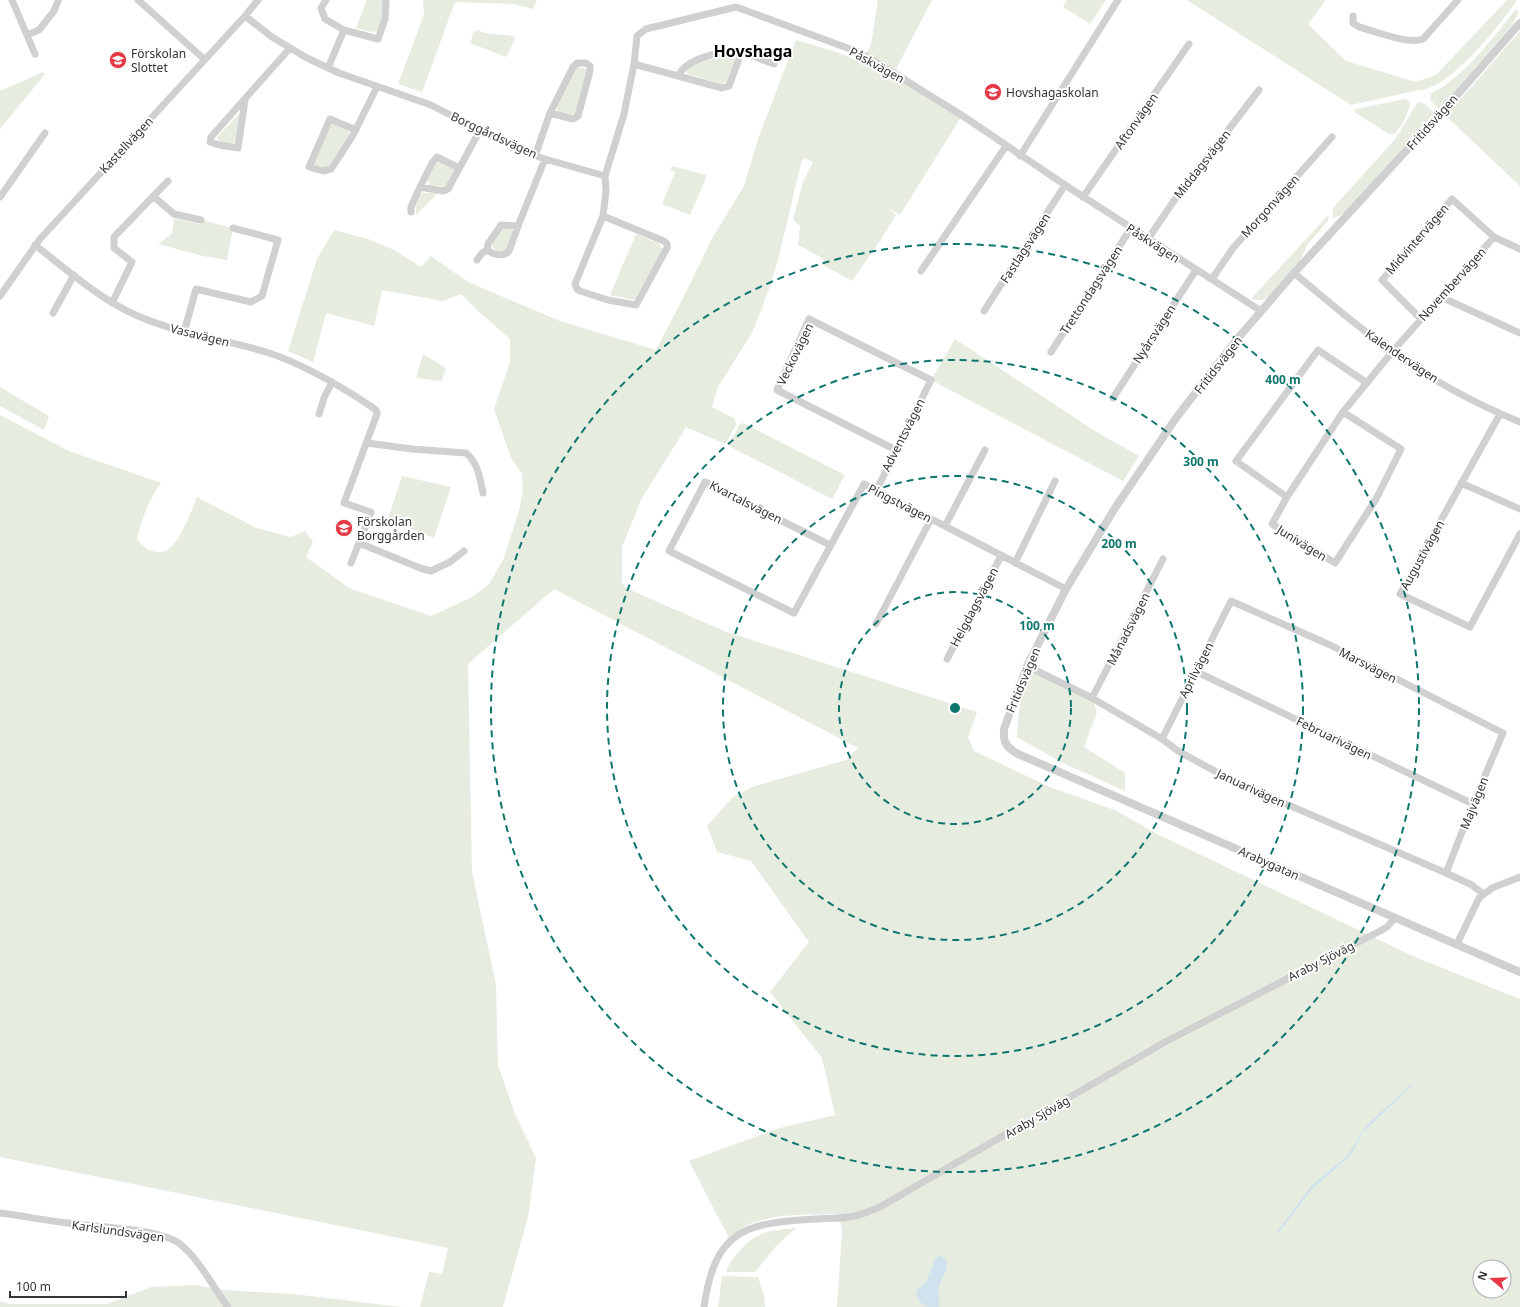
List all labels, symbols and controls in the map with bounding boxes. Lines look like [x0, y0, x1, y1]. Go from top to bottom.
district label: Hovshaga [714, 40, 792, 62]
street label: Påskvägen [846, 43, 908, 87]
place label: Förskolan Slottet [131, 45, 186, 76]
school or university icon: Förskolan Slottet [108, 50, 128, 70]
school or university icon: Hovshagaskolan [983, 82, 1003, 102]
place label: Hovshagaskolan [1006, 84, 1099, 101]
street label: Aftonvägen [1110, 89, 1162, 153]
street label: Fritidsvägen [1403, 91, 1461, 153]
street label: Borggårdsvägen [448, 108, 540, 162]
street label: Kastellvägen [95, 113, 157, 177]
street label: Middagsvägen [1170, 126, 1234, 202]
street label: Morgonvägen [1237, 171, 1303, 241]
street label: Midvintervägen [1382, 200, 1452, 278]
street label: Fastlagsvägen [996, 210, 1054, 286]
street label: Påskvägen [1123, 219, 1183, 267]
street label: Trettondagsvägen [1056, 242, 1126, 338]
street label: Novembervägen [1414, 243, 1490, 325]
street label: Nyårsvägen [1129, 301, 1179, 367]
street label: Vasavägen [169, 319, 231, 351]
street label: Veckovägen [773, 320, 817, 388]
street label: Kalendervägen [1362, 325, 1442, 387]
street label: Fritidsvägen [1190, 332, 1246, 398]
text: 400 m [1265, 371, 1301, 388]
street label: Adventsvägen [877, 396, 929, 474]
text: 300 m [1183, 453, 1219, 470]
street label: Kvartalsvägen [707, 476, 785, 528]
street label: Pingstvägen [865, 480, 935, 526]
place label: Förskolan Borggården [357, 513, 425, 544]
street label: Augustivägen [1396, 517, 1448, 593]
school or university icon: Förskolan Borggården [334, 518, 354, 538]
street label: Junivägen [1273, 521, 1330, 565]
text: 200 m [1101, 535, 1137, 552]
street label: Helgdagsvägen [946, 564, 1002, 650]
street label: Månadsvägen [1102, 590, 1154, 668]
text: 100 m [1019, 617, 1055, 634]
street label: Aprilvägen [1175, 639, 1217, 701]
street label: Marsvägen [1336, 643, 1400, 687]
street label: Fritidsvägen [1002, 645, 1044, 715]
centre of rings [948, 701, 962, 715]
street label: Februarivägen [1293, 712, 1375, 764]
street label: Januarivägen [1213, 764, 1288, 811]
street label: Majvägen [1456, 774, 1492, 832]
street label: Arabygatan [1236, 842, 1302, 884]
street label: Araby Sjöväg [1285, 937, 1357, 985]
street label: Araby Sjöväg [1001, 1092, 1073, 1142]
street label: Karlslundsvägen [71, 1216, 165, 1246]
north arrow [1472, 1259, 1512, 1299]
text: N [1474, 1269, 1491, 1282]
scale bar [10, 1273, 126, 1299]
text: 100 m [16, 1278, 51, 1295]

